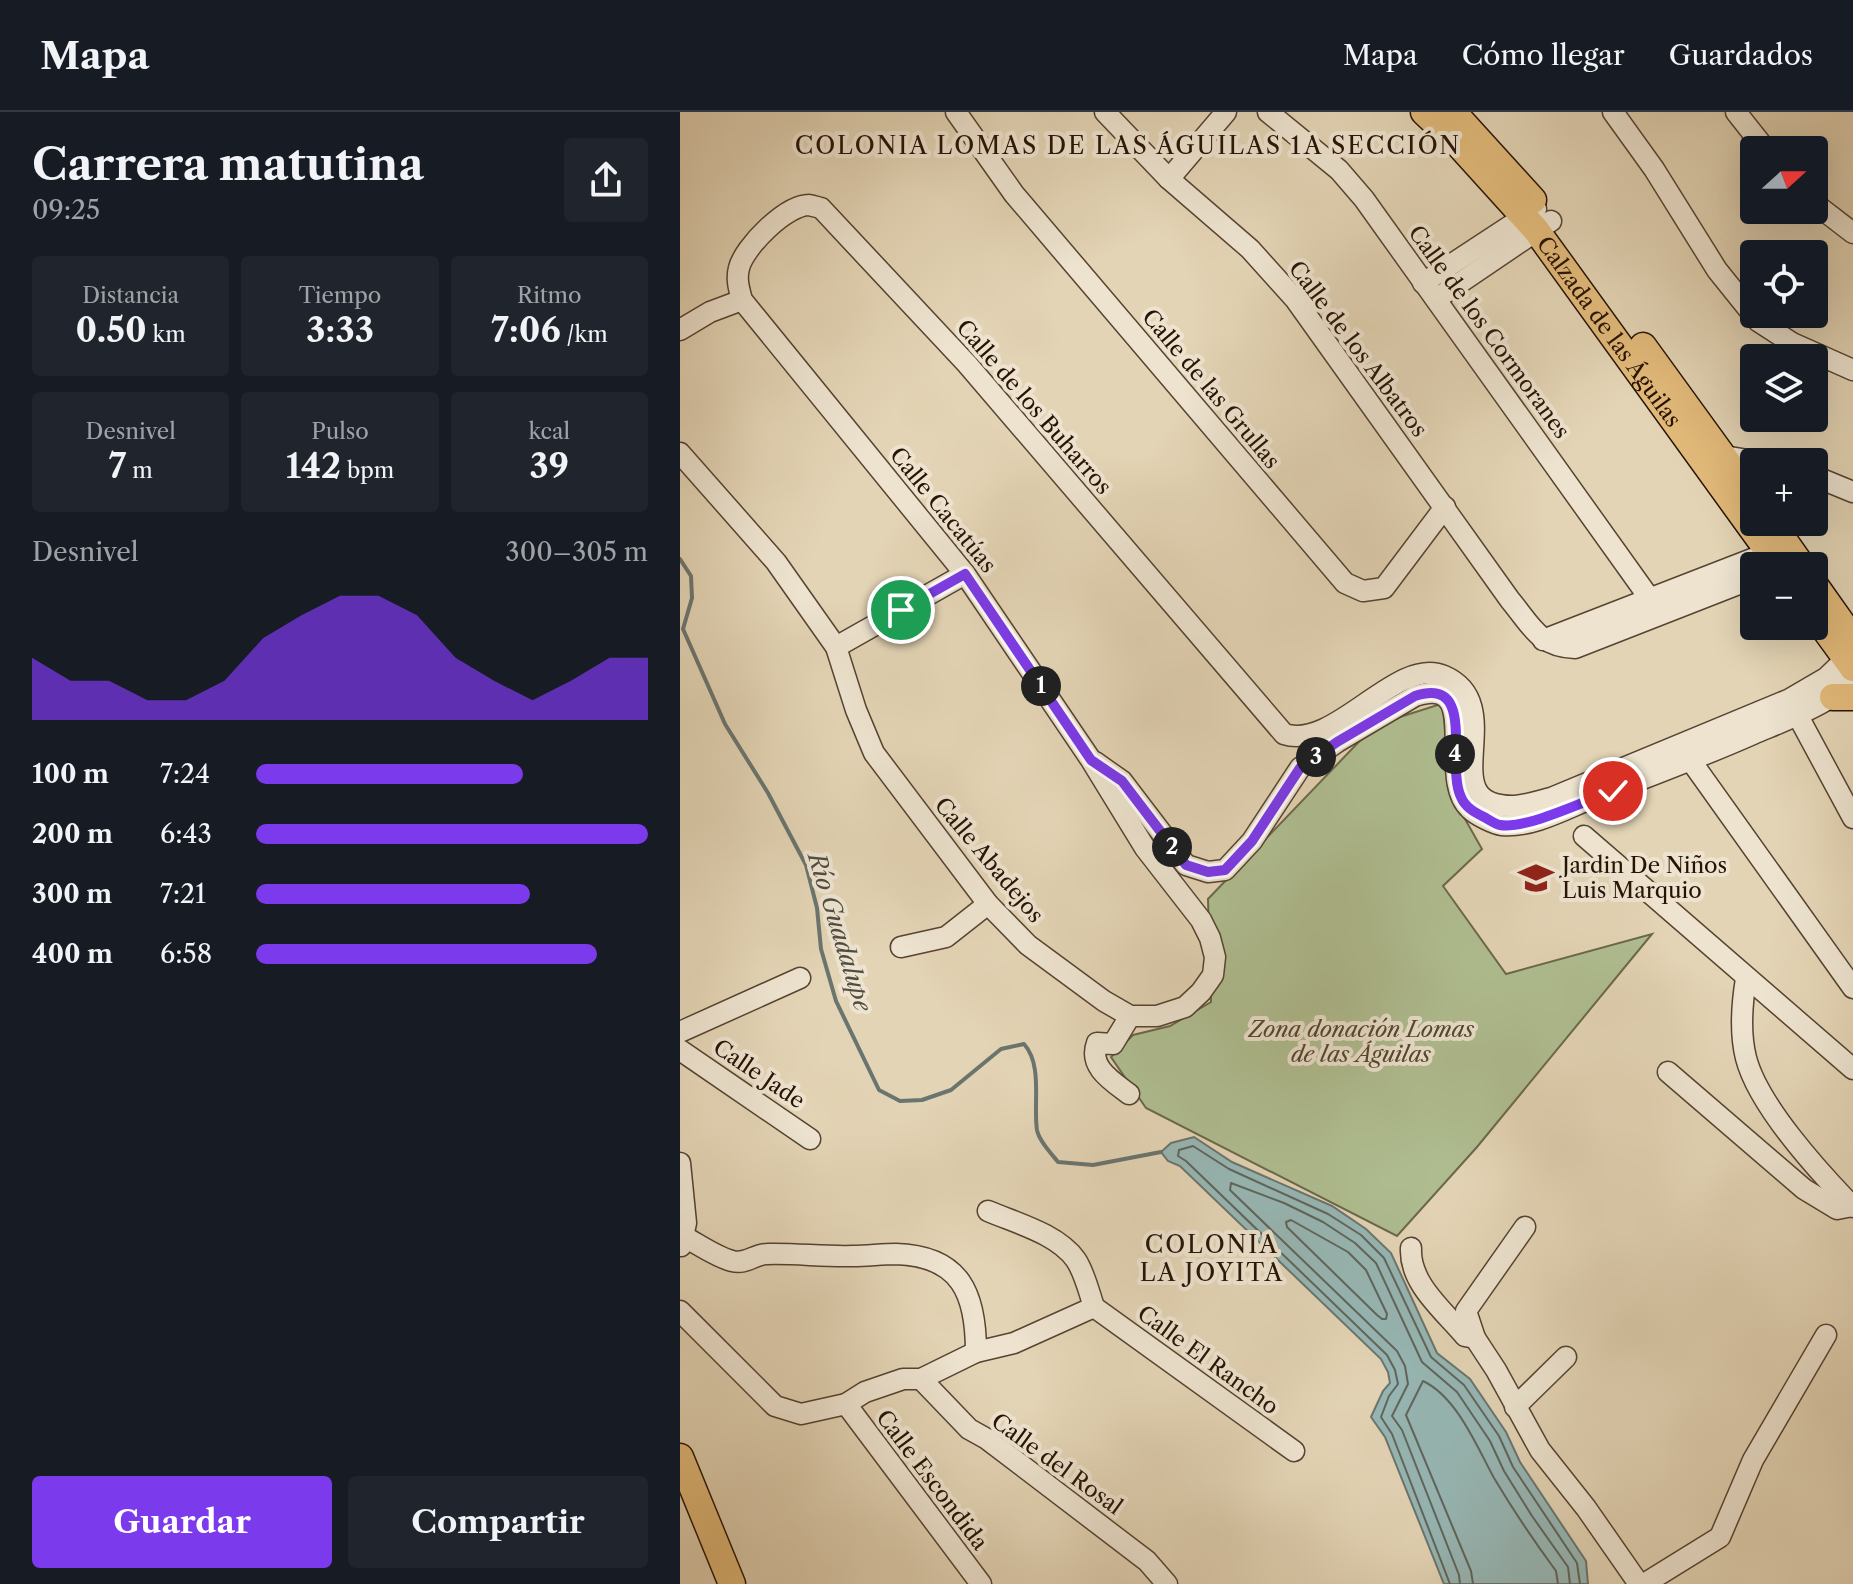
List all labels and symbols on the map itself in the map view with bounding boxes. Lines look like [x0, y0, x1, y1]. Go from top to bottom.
district label: COLONIA LOMAS DE LAS ÁGUILAS 1A SECCIÓN [795, 130, 1461, 160]
north arrow [1740, 136, 1828, 224]
street label: Calle de los Cormoranes [1403, 220, 1575, 444]
street label: Calzada de las Águilas [1531, 231, 1687, 432]
street label: Calle de los Albatros [1283, 256, 1433, 442]
street label: Calle de las Grullas [1136, 304, 1286, 474]
street label: Calle de los Buharros [951, 314, 1117, 500]
street label: Calle Cacatúas [884, 442, 1002, 578]
pin [867, 576, 935, 644]
pin: 1 [1021, 666, 1061, 706]
pin: 4 [1435, 734, 1475, 774]
pin: 3 [1296, 737, 1336, 777]
pin [1579, 757, 1647, 825]
street label: Calle Abadejos [929, 792, 1049, 928]
pin: 2 [1152, 827, 1192, 867]
water label: Río Guadalupe [802, 847, 878, 1016]
place label: Jardin De Niños Luis Marquio [1559, 852, 1727, 904]
school or university icon: Jardin De Niños Luis Marquio [1517, 859, 1555, 897]
park label: Zona donación Lomas de las Águilas [1247, 1016, 1474, 1068]
street label: Calle Jade [708, 1034, 810, 1114]
district label: COLONIA LA JOYITA [1140, 1230, 1284, 1287]
street label: Calle El Rancho [1132, 1300, 1284, 1420]
street label: Calle Escondida [871, 1405, 994, 1556]
street label: Calle del Rosal [986, 1408, 1128, 1521]

